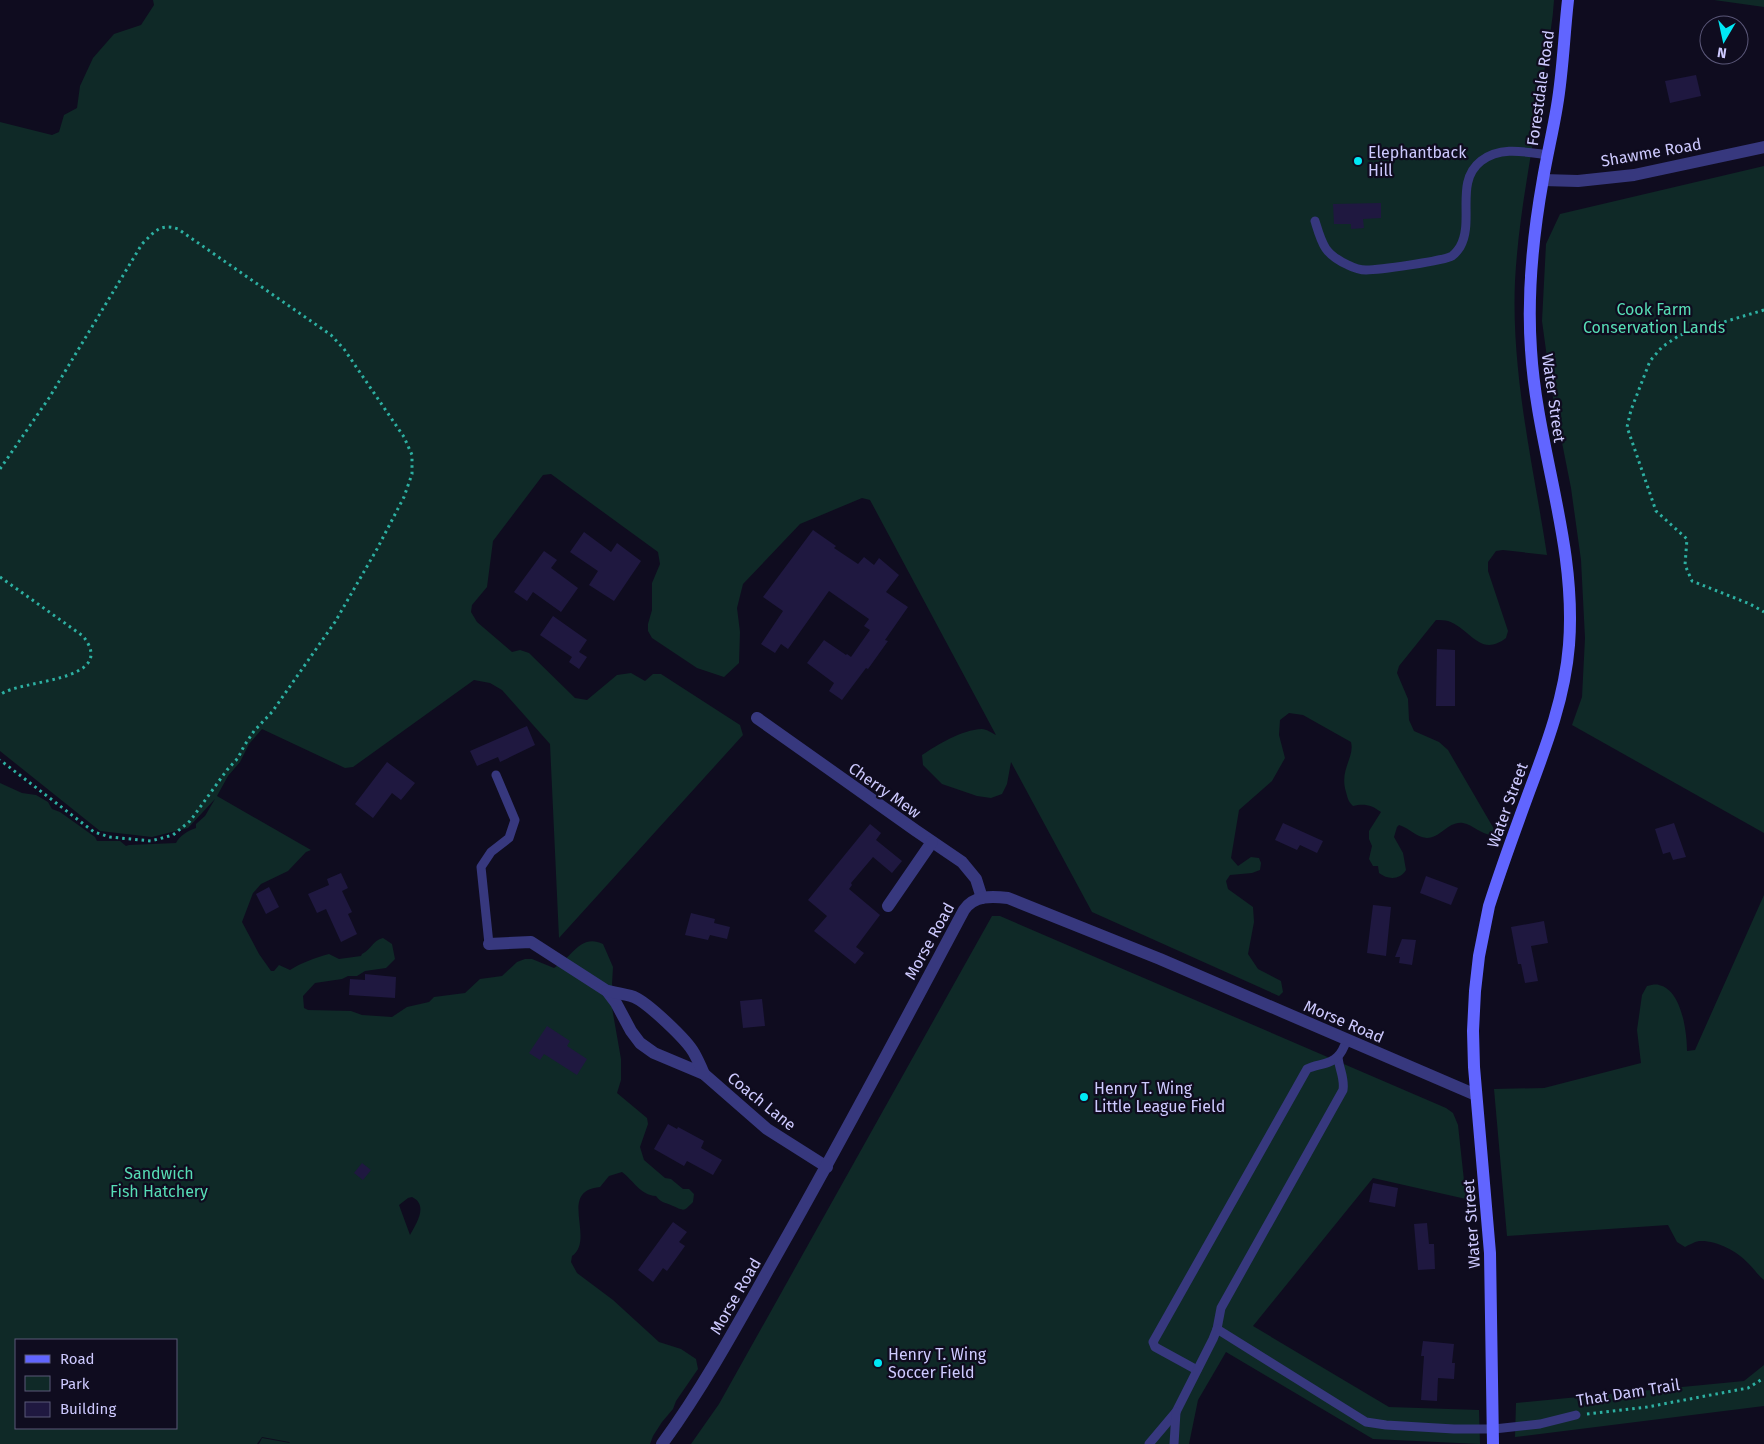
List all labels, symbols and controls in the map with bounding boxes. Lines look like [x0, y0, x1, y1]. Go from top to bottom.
north arrow [1699, 15, 1749, 65]
street label: Forestdale Road [1523, 29, 1558, 147]
text: N [1716, 43, 1728, 61]
street label: Shawme Road [1599, 134, 1703, 171]
place label: Elephantback Hill [1368, 143, 1467, 180]
marker: Elephantback Hill [1352, 155, 1364, 167]
park label: Cook Farm Conservation Lands [1583, 300, 1725, 337]
street label: Water Street [1538, 352, 1569, 444]
street label: Cherry Mew [845, 759, 925, 823]
street label: Water Street [1483, 760, 1532, 850]
street label: Morse Road [901, 899, 958, 983]
street label: Morse Road [1301, 996, 1387, 1047]
street label: Coach Lane [724, 1068, 800, 1135]
place label: Henry T. Wing Little League Field [1094, 1079, 1225, 1116]
marker: Henry T. Wing Little League Field [1078, 1091, 1090, 1103]
park label: Sandwich Fish Hatchery [110, 1164, 208, 1201]
street label: Water Street [1459, 1178, 1484, 1269]
street label: Morse Road [706, 1255, 765, 1338]
legend [15, 1339, 178, 1429]
place label: Henry T. Wing Soccer Field [888, 1345, 987, 1382]
text: Road [60, 1350, 95, 1368]
marker: Henry T. Wing Soccer Field [872, 1357, 884, 1369]
text: Park [60, 1375, 90, 1393]
street label: That Dam Trail [1575, 1375, 1681, 1410]
text: Building [60, 1400, 116, 1418]

